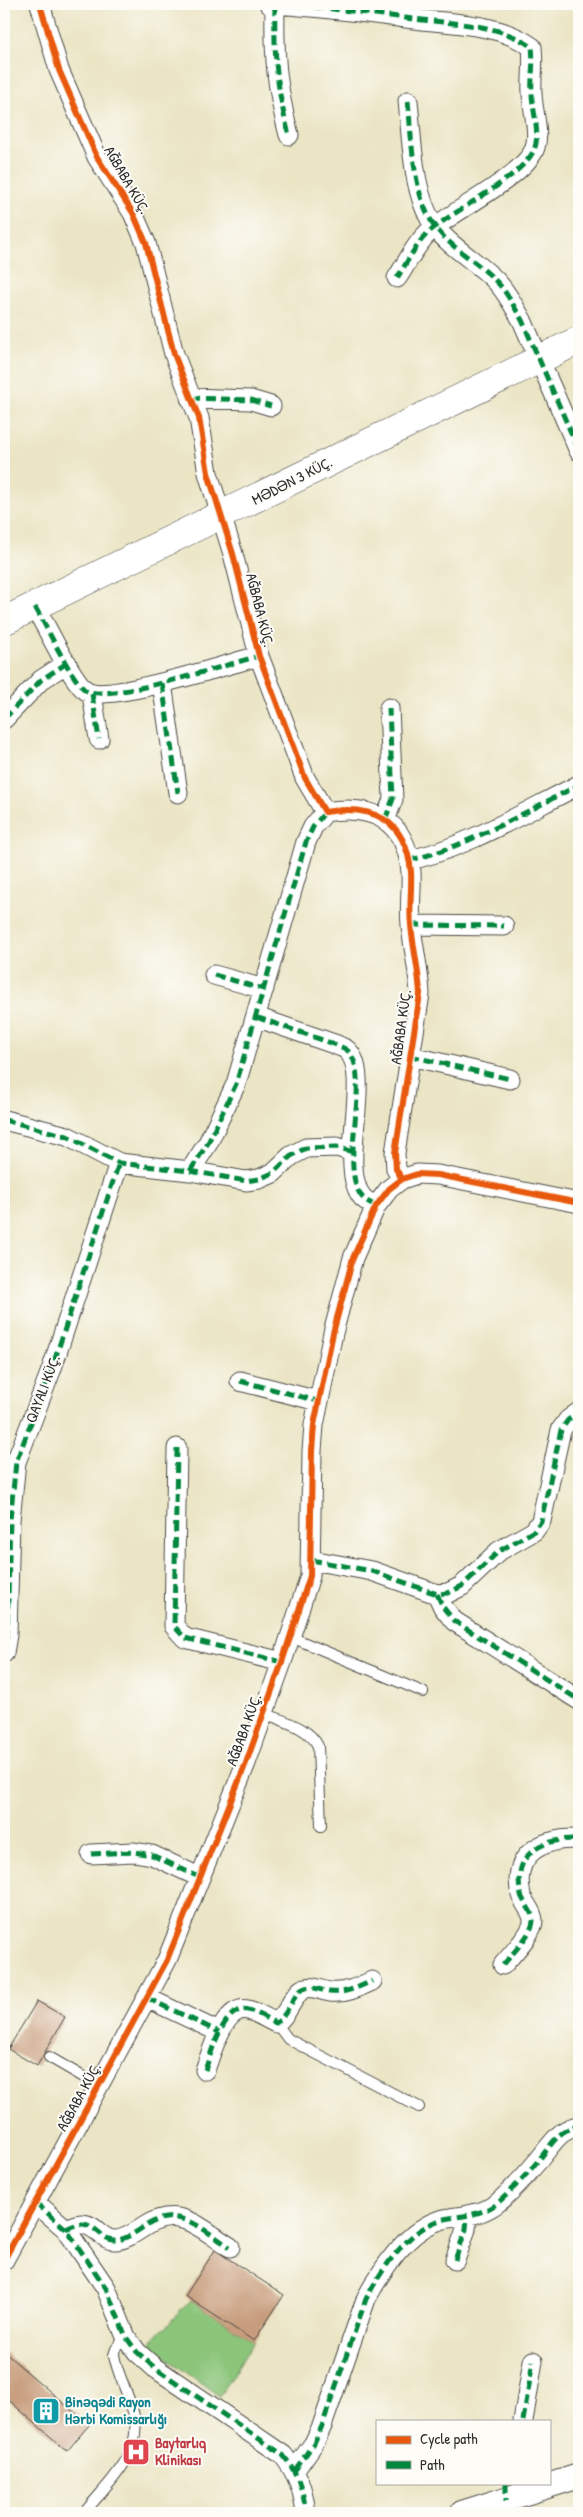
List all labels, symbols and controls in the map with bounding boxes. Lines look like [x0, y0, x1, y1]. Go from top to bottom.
street label: AĞBABA KÜÇ. [99, 142, 155, 218]
street label: MƏDƏN 3 KÜÇ. [248, 451, 336, 510]
street label: AĞBABA KÜÇ. [241, 571, 280, 649]
street label: AĞBABA KÜÇ. [385, 988, 416, 1066]
street label: QAYALI KÜÇ. [20, 1352, 65, 1426]
street label: AĞBABA KÜÇ. [221, 1691, 266, 1769]
street label: AĞBABA KÜÇ. [51, 2059, 106, 2135]
place label: Binəqədi Rayon Hərbi Komissarlığı [65, 2391, 167, 2430]
building icon: Binəqədi Rayon Hərbi Komissarlığı [31, 2396, 61, 2426]
legend [376, 2420, 550, 2484]
text: Cycle path [420, 2428, 478, 2449]
place label: Baytarlıq Klinikası [155, 2432, 206, 2470]
hospital icon: Baytarlıq Klinikası [121, 2437, 151, 2467]
text: Path [420, 2454, 445, 2475]

